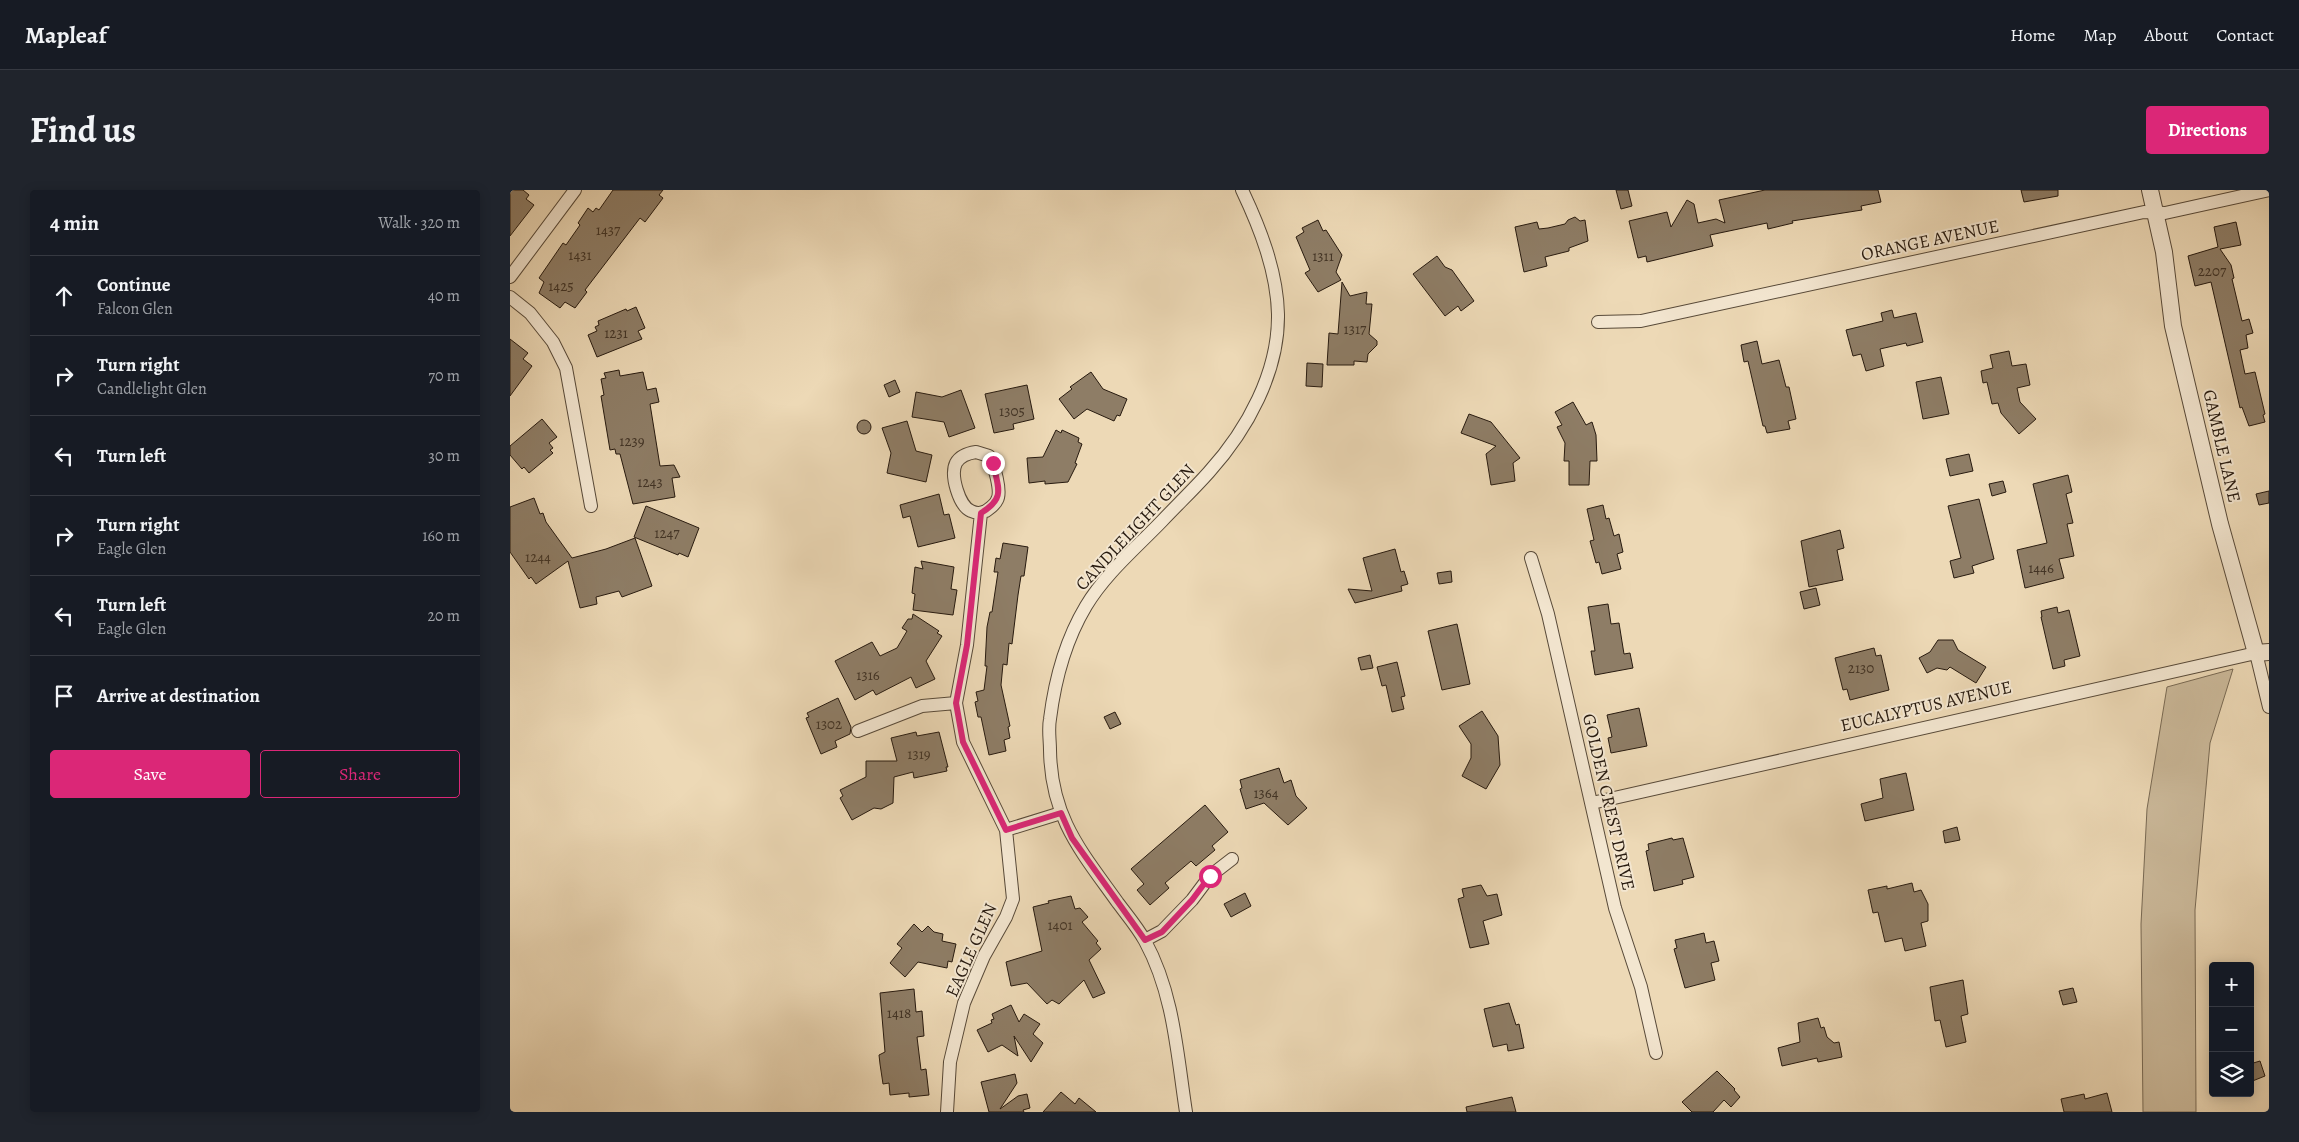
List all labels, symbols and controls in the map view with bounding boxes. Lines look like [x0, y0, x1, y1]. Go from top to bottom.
text: Mapleaf [25, 19, 107, 51]
text: Home [2010, 23, 2055, 47]
text: Map [2083, 23, 2116, 47]
text: About [2144, 23, 2188, 47]
text: Contact [2216, 23, 2274, 47]
text: Find us [30, 106, 136, 154]
button: Directions [2146, 106, 2269, 154]
text: 4 min [50, 209, 99, 237]
text: Walk · 320 m [378, 212, 460, 234]
street label: ORANGE AVENUE [1859, 214, 2001, 266]
house number: 1437 [596, 220, 621, 240]
house number: 1431 [568, 245, 592, 265]
house number: 1311 [1312, 246, 1334, 266]
house number: 2207 [2198, 261, 2227, 281]
text: Continue [97, 272, 171, 298]
house number: 1425 [548, 276, 574, 296]
icon: ahead [50, 282, 78, 310]
text: 40 m [428, 285, 460, 307]
text: Falcon Glen [97, 298, 173, 320]
house number: 1317 [1344, 319, 1367, 339]
house number: 1231 [604, 323, 628, 343]
text: Turn right [97, 352, 179, 378]
icon: right [50, 362, 78, 390]
text: 70 m [428, 365, 460, 387]
text: Candlelight Glen [97, 378, 207, 400]
street label: GAMBLE LANE [2197, 387, 2247, 505]
house number: 1305 [999, 401, 1025, 421]
house number: 1239 [619, 431, 645, 451]
icon: left [50, 442, 78, 470]
text: Turn left [97, 443, 166, 469]
text: 30 m [428, 445, 460, 467]
route end [982, 452, 1005, 475]
street label: CANDLELIGHT GLEN [1070, 458, 1200, 596]
house number: 1243 [637, 472, 663, 492]
text: Turn right [97, 512, 179, 538]
icon: right [50, 522, 78, 550]
house number: 1247 [654, 523, 680, 543]
text: 160 m [422, 525, 460, 547]
text: Eagle Glen [97, 538, 166, 560]
house number: 1244 [525, 547, 551, 567]
house number: 1446 [2028, 558, 2054, 578]
text: Turn left [97, 592, 166, 618]
icon: left [50, 602, 78, 630]
text: 20 m [427, 605, 460, 627]
text: Eagle Glen [97, 618, 166, 640]
house number: 2130 [1848, 658, 1874, 678]
house number: 1316 [856, 665, 880, 685]
street label: EUCALYPTUS AVENUE [1838, 675, 2014, 737]
icon: arrive [50, 682, 78, 710]
text: Arrive at destination [97, 683, 260, 709]
street label: GOLDEN CREST DRIVE [1577, 711, 1641, 893]
house number: 1302 [816, 714, 842, 734]
house number: 1319 [907, 744, 931, 764]
button: Save [50, 750, 250, 798]
button: Share [260, 750, 460, 798]
house number: 1364 [1253, 783, 1279, 803]
route start [1199, 865, 1222, 888]
street label: EAGLE GLEN [940, 899, 1002, 1001]
house number: 1401 [1047, 915, 1073, 935]
map controls [2209, 962, 2254, 1097]
button: + [2209, 962, 2254, 1007]
house number: 1418 [887, 1003, 911, 1023]
button: − [2209, 1007, 2254, 1052]
button: layers [2209, 1052, 2254, 1097]

